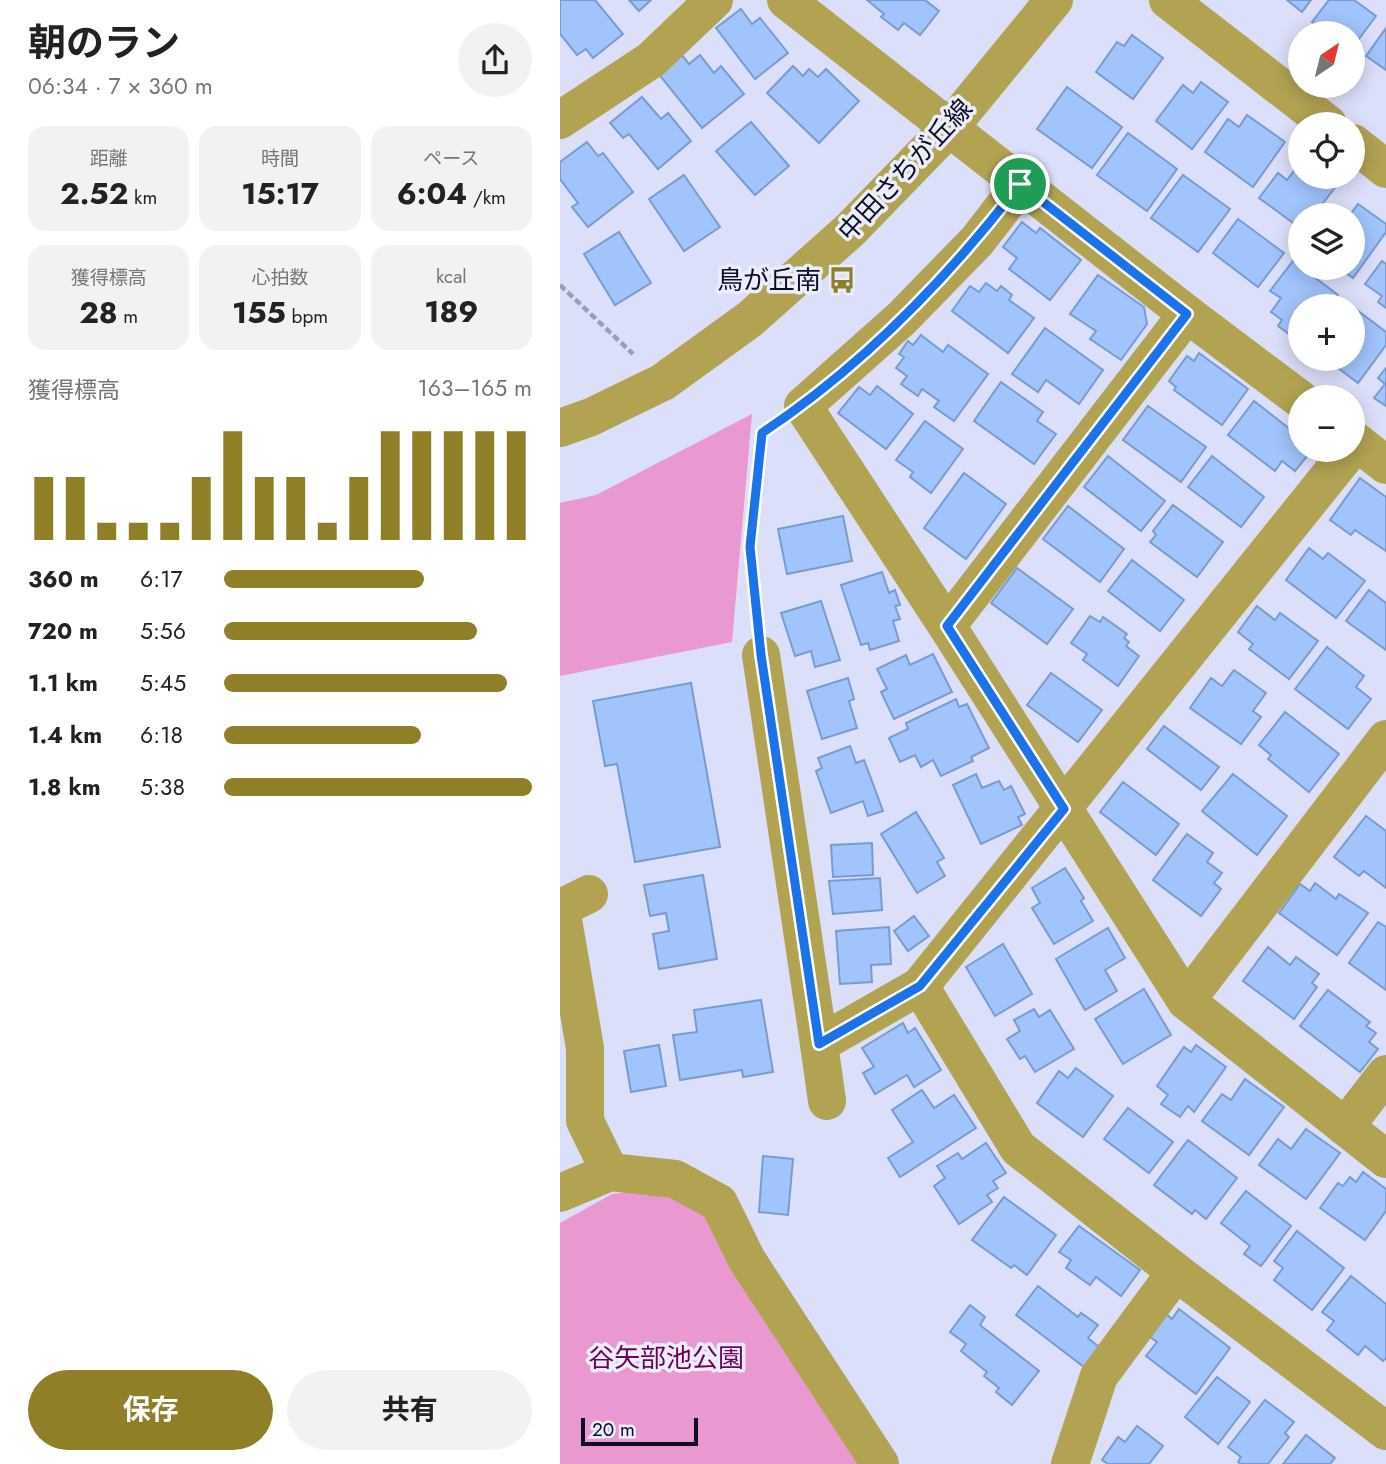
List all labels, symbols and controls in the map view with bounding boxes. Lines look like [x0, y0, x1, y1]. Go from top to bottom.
text: 朝のラン [28, 15, 180, 70]
north arrow [1288, 21, 1365, 98]
map controls [1288, 21, 1365, 462]
button: share [458, 23, 532, 97]
text: 06:34 · 7 × 360 m [28, 69, 213, 103]
street label: 中田さちが丘線 [829, 90, 981, 250]
button: locate [1288, 112, 1365, 189]
text: 距離 [90, 145, 128, 172]
text: 時間 [261, 145, 299, 172]
text: ペース [423, 145, 479, 172]
pin [990, 154, 1050, 214]
icon: arrive [1001, 165, 1039, 203]
text: 2.52 [60, 172, 128, 215]
text: 15:17 [241, 172, 319, 215]
text: 6:04 [397, 172, 467, 215]
text: km [128, 184, 157, 211]
text: /km [467, 184, 506, 211]
button: layers [1288, 203, 1365, 280]
place label: 鳥が丘南 [717, 261, 821, 299]
text: kcal [436, 263, 467, 290]
text: 獲得標高 [71, 264, 147, 291]
text: 心拍数 [251, 264, 309, 291]
bus stop icon: 鳥が丘南 [827, 265, 857, 295]
text: 189 [424, 290, 478, 333]
text: 28 [79, 291, 118, 334]
text: 155 [232, 291, 286, 334]
button: + [1288, 294, 1365, 371]
text: m [118, 303, 138, 330]
text: bpm [286, 303, 328, 330]
text: 163–165 m [417, 371, 532, 405]
text: 獲得標高 [28, 373, 120, 407]
button: − [1288, 385, 1365, 462]
text: 360 m [28, 562, 99, 596]
text: 6:17 [140, 562, 183, 596]
text: 720 m [28, 614, 98, 648]
text: 5:56 [140, 614, 186, 648]
text: 1.1 km [28, 666, 98, 700]
text: 5:45 [140, 666, 186, 700]
text: 1.4 km [28, 718, 102, 752]
text: 6:18 [140, 718, 183, 752]
text: 1.8 km [28, 770, 101, 804]
text: 5:38 [140, 770, 185, 804]
park label: 谷矢部池公園 [588, 1339, 744, 1377]
button: 保存 [28, 1370, 273, 1450]
button: 共有 [287, 1370, 532, 1450]
scale bar [581, 1415, 698, 1447]
text: 20 m [592, 1416, 635, 1443]

